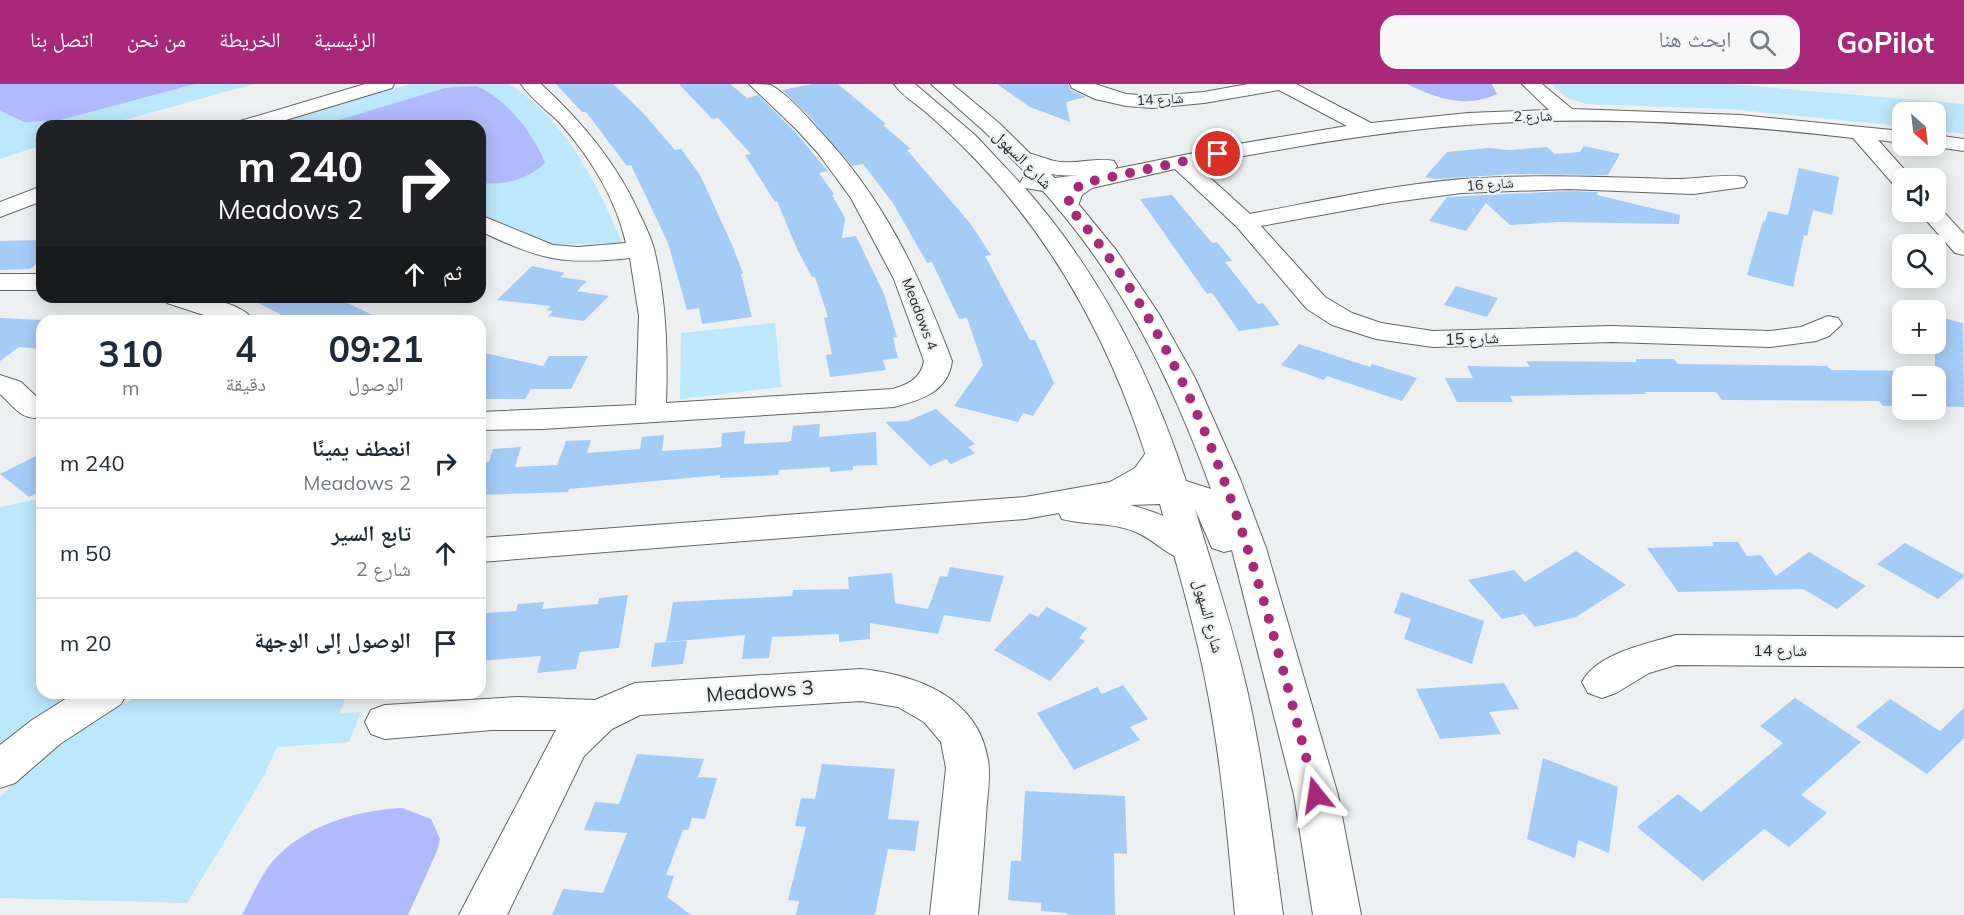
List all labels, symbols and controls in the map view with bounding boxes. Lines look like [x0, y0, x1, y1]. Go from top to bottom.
search box [1380, 15, 1800, 69]
text: ابحث هنا [1659, 25, 1731, 53]
text: GoPilot [1836, 25, 1934, 60]
text: اتصل بنا [30, 26, 94, 52]
text: من نحن [127, 26, 186, 52]
text: الخريطة [219, 26, 281, 52]
text: الرئيسية [314, 26, 376, 52]
icon: search [1746, 26, 1779, 59]
street label: شارع 14 [1136, 89, 1184, 110]
north arrow [1892, 102, 1946, 156]
map controls [1892, 102, 1946, 420]
street label: شارع 2 [1514, 107, 1553, 126]
street label: شارع السهول [989, 125, 1057, 193]
pin [1192, 128, 1243, 179]
icon: arrive [1201, 137, 1234, 170]
text: 240 m [238, 140, 363, 193]
icon: right [384, 144, 462, 222]
button: sound [1892, 168, 1946, 222]
street label: شارع 16 [1466, 173, 1514, 196]
text: Meadows 2 [218, 192, 363, 226]
button: search [1892, 234, 1946, 288]
icon: ahead [398, 258, 431, 291]
text: ثم [443, 258, 462, 286]
street label: Meadows 4 [898, 276, 942, 353]
button: + [1892, 300, 1946, 354]
text: 4 [235, 326, 257, 371]
text: 09:21 [328, 326, 424, 371]
street label: شارع 15 [1445, 327, 1499, 350]
text: 310 [98, 331, 163, 376]
button: − [1892, 366, 1946, 420]
text: دقيقة [225, 371, 266, 396]
text: الوصول [348, 371, 404, 396]
text: m [122, 375, 139, 400]
text: انعطف يمينًا [312, 434, 411, 462]
icon: right [429, 447, 462, 480]
text: 240 m [60, 449, 125, 477]
text: Meadows 2 [303, 470, 411, 495]
text: تابع السير [332, 519, 411, 547]
icon: ahead [429, 537, 462, 570]
text: 50 m [60, 539, 111, 567]
text: شارع 2 [356, 556, 411, 581]
street label: شارع السهول [1189, 577, 1228, 655]
text: الوصول إلى الوجهة [254, 626, 411, 654]
icon: arrive [429, 627, 462, 660]
text: 20 m [60, 629, 111, 657]
street label: شارع 14 [1753, 640, 1807, 661]
street label: Meadows 3 [705, 674, 815, 707]
position arrow [1284, 763, 1348, 827]

